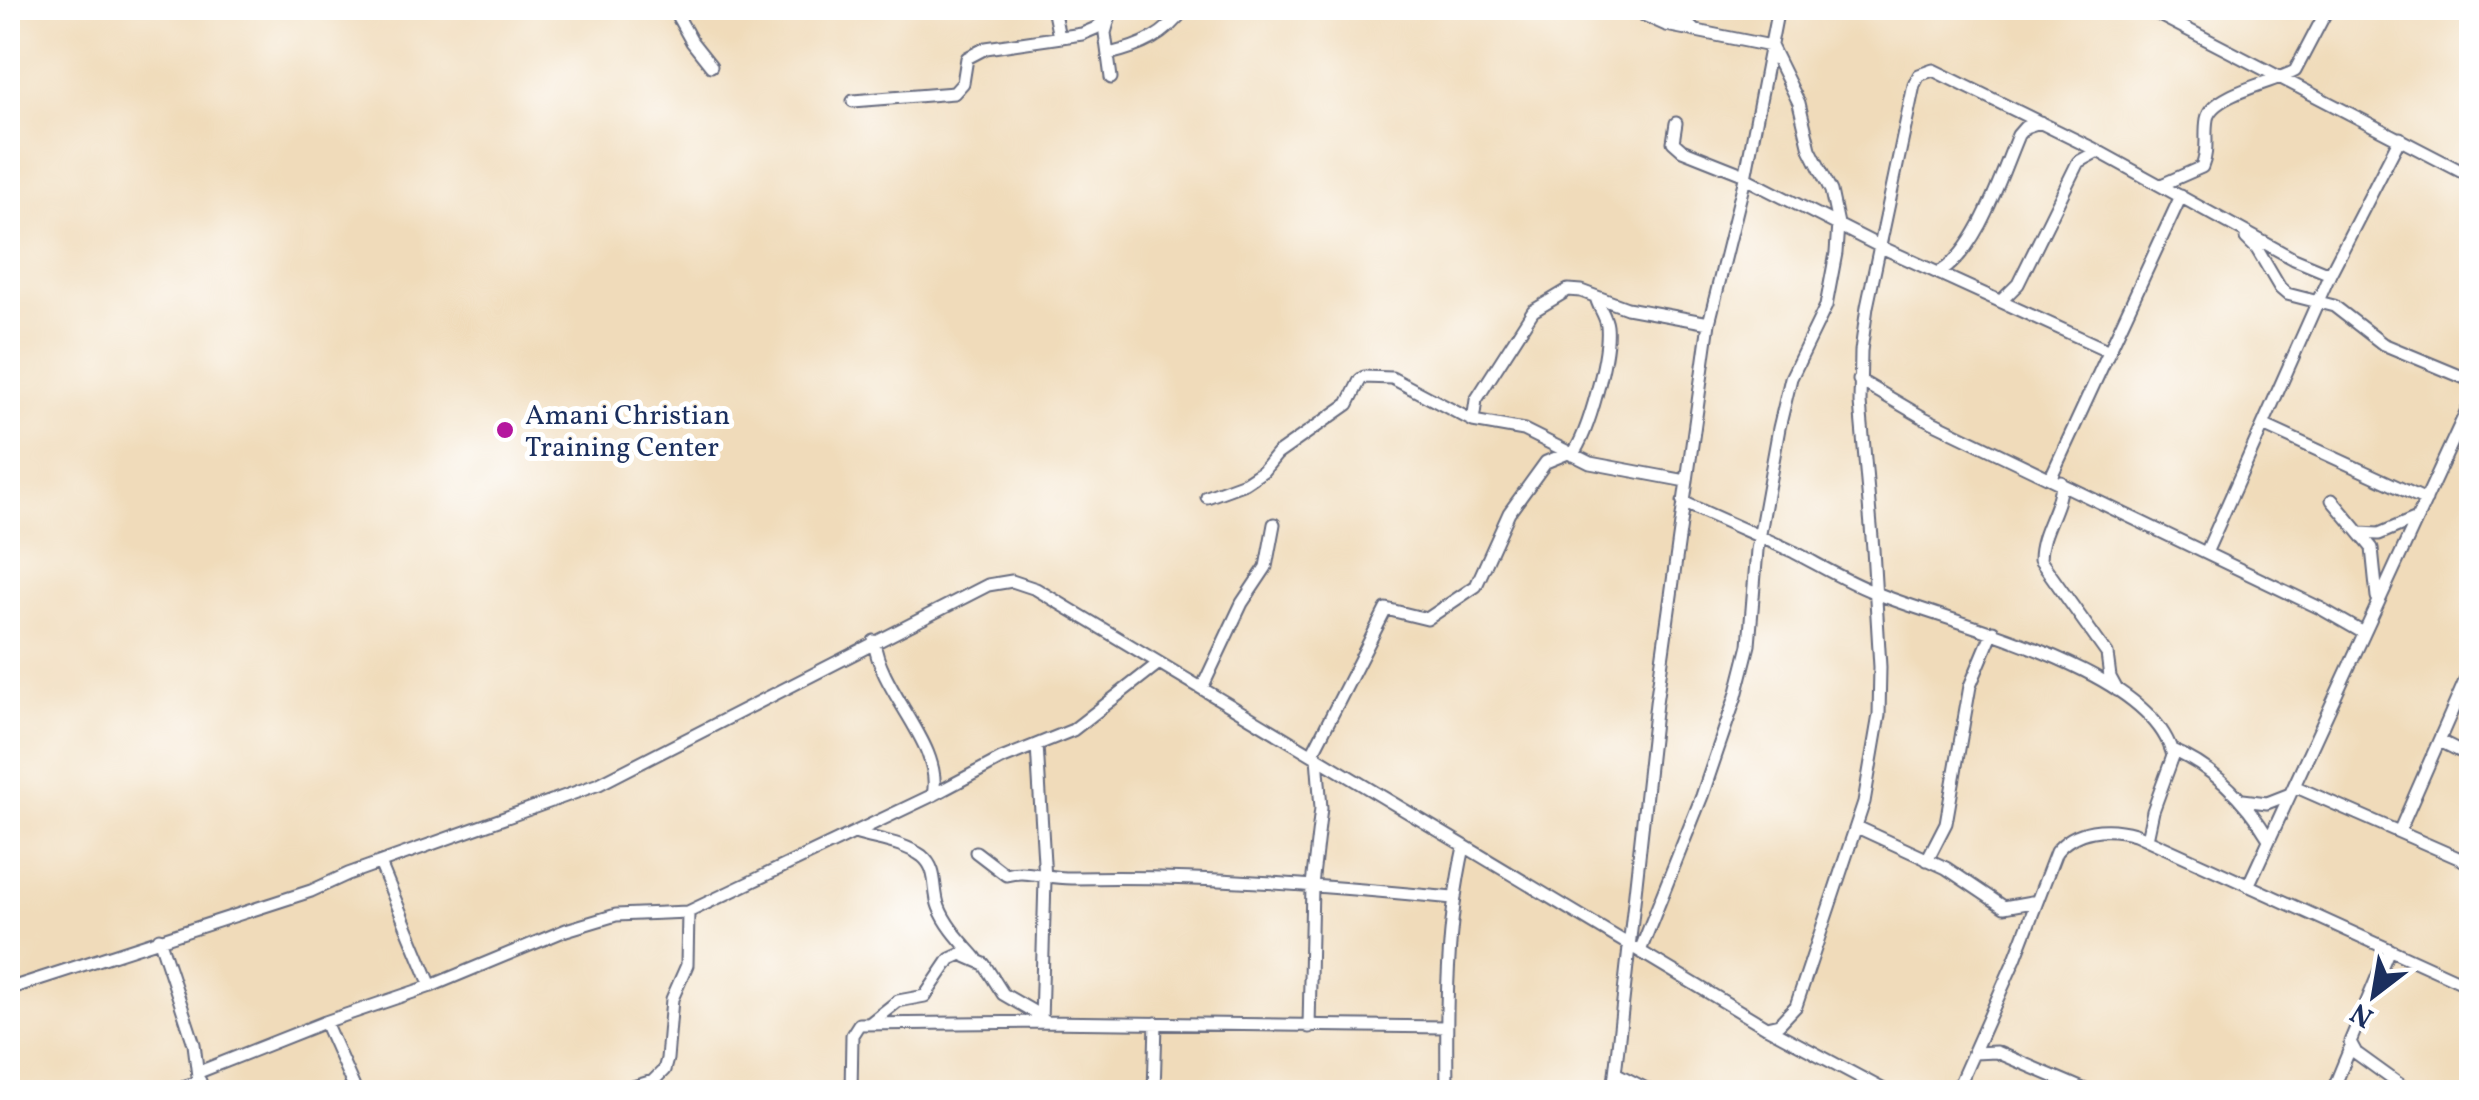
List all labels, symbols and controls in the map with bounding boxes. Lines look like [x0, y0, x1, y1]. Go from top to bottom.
place label: Amani Christian Training Center [525, 397, 730, 468]
marker: Amani Christian Training Center [494, 419, 516, 441]
north arrow [2324, 945, 2424, 1045]
text: N [2344, 992, 2381, 1036]

